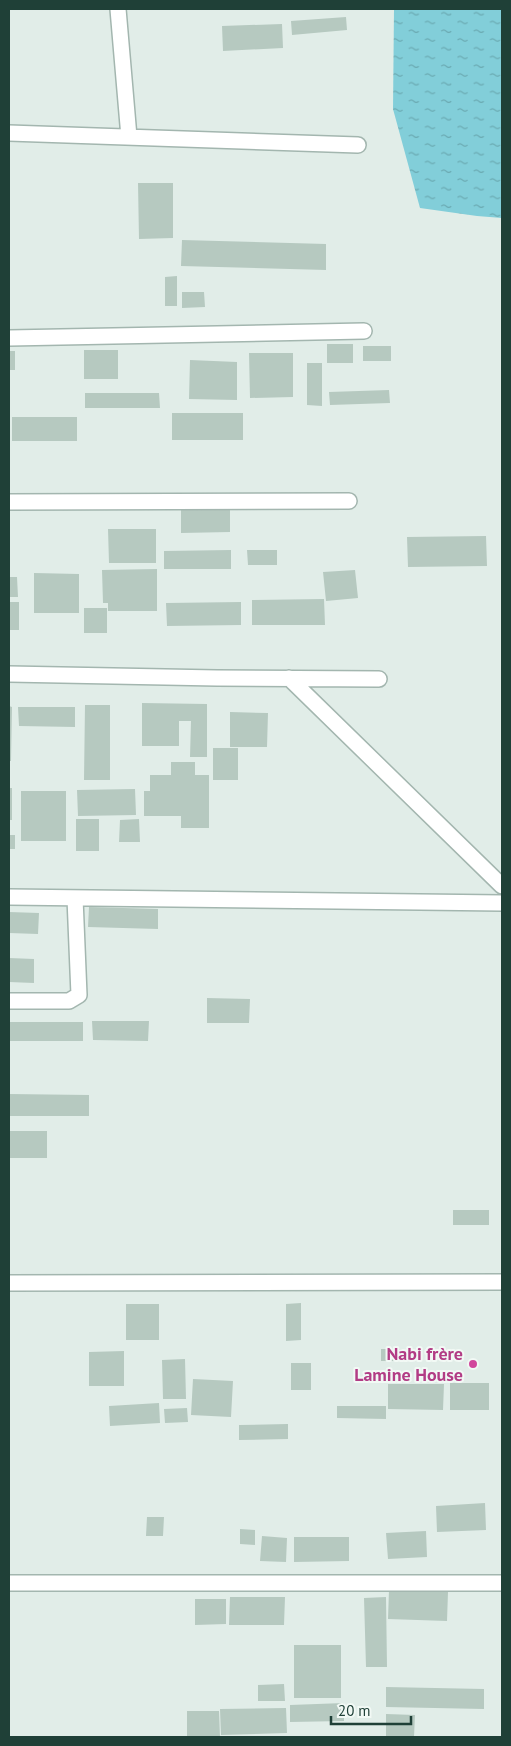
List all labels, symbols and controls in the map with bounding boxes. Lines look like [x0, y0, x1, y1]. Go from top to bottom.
place label: Nabi frère Lamine House [354, 1342, 463, 1386]
marker: Nabi frère Lamine House [467, 1358, 479, 1370]
scale bar [331, 1694, 411, 1726]
text: 20 m [338, 1701, 371, 1720]

